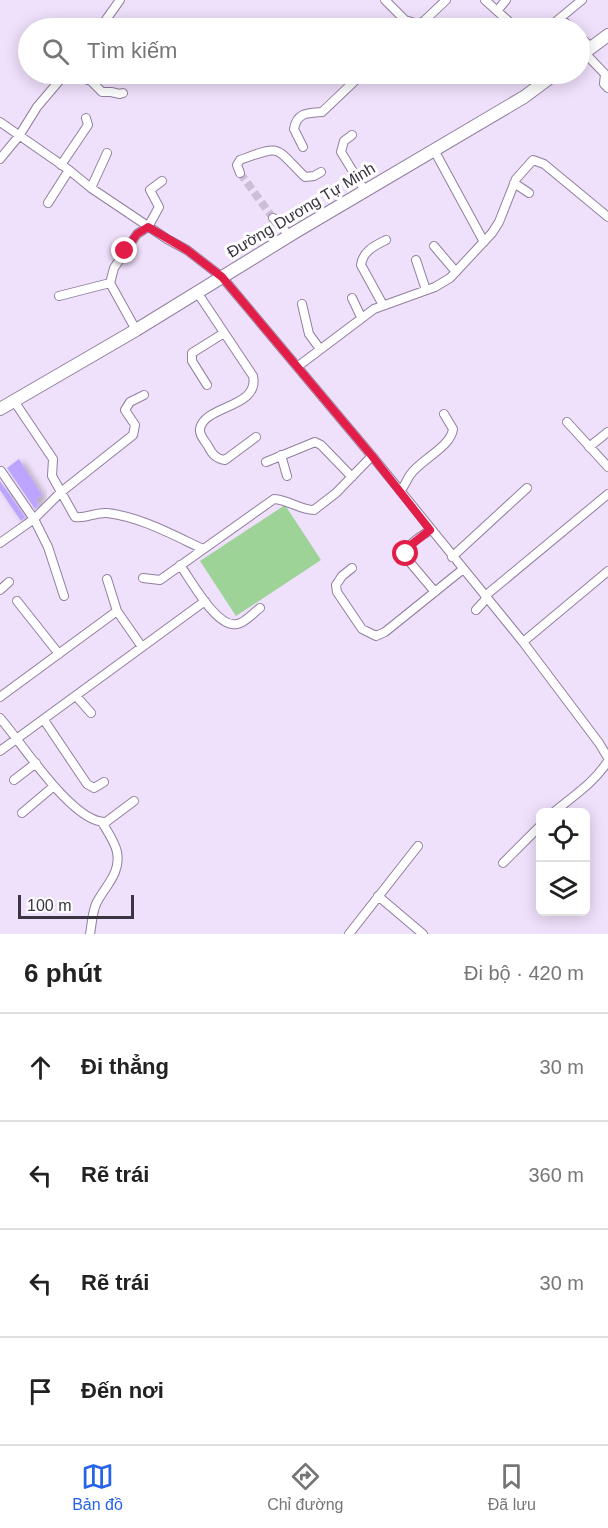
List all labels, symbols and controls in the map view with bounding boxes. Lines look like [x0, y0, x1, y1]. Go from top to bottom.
search box [18, 18, 590, 84]
icon: search [39, 35, 72, 68]
text: Tìm kiếm [87, 38, 177, 63]
street label: Đường Dương Tự Minh [224, 159, 378, 261]
route end [111, 237, 137, 263]
route start [392, 540, 418, 566]
map controls [536, 808, 590, 916]
button: locate [536, 808, 590, 862]
button: layers [536, 862, 590, 916]
scale bar [18, 892, 134, 920]
text: 100 m [27, 897, 71, 914]
text: 6 phút [24, 958, 102, 988]
text: Đi bộ · 420 m [464, 962, 584, 984]
icon: ahead [24, 1051, 57, 1084]
text: Đi thẳng [81, 1054, 169, 1079]
text: 30 m [540, 1056, 584, 1078]
icon: left [24, 1159, 57, 1192]
text: Rẽ trái [81, 1162, 149, 1187]
text: 360 m [528, 1164, 584, 1186]
icon: left [24, 1267, 57, 1300]
text: Rẽ trái [81, 1270, 149, 1295]
text: 30 m [540, 1272, 584, 1294]
icon: arrive [24, 1375, 57, 1408]
text: Đến nơi [81, 1378, 164, 1403]
tab: Bản đồ [72, 1460, 123, 1514]
tab: Chỉ đường [267, 1460, 344, 1514]
tab: Đã lưu [488, 1460, 536, 1514]

